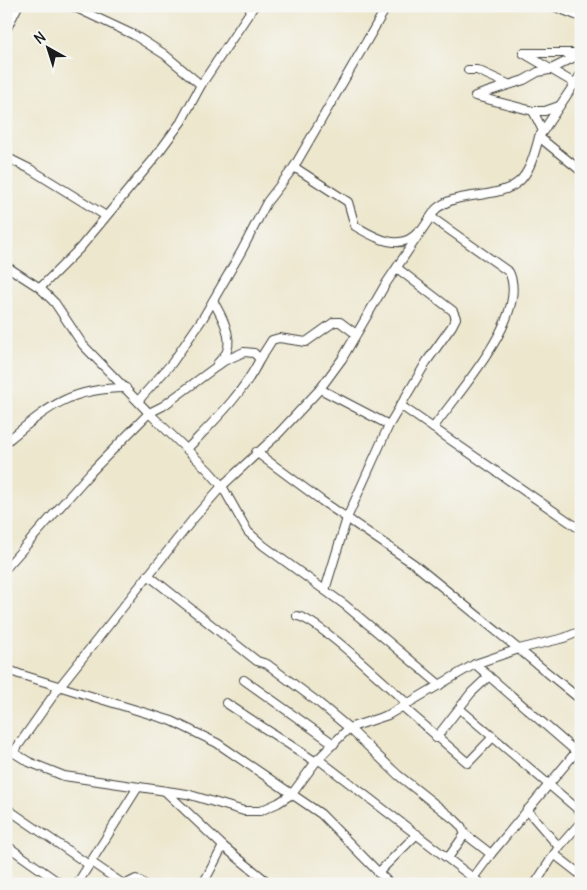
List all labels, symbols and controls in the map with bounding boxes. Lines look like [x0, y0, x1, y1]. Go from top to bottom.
north arrow [22, 22, 72, 72]
text: N [30, 28, 49, 48]

